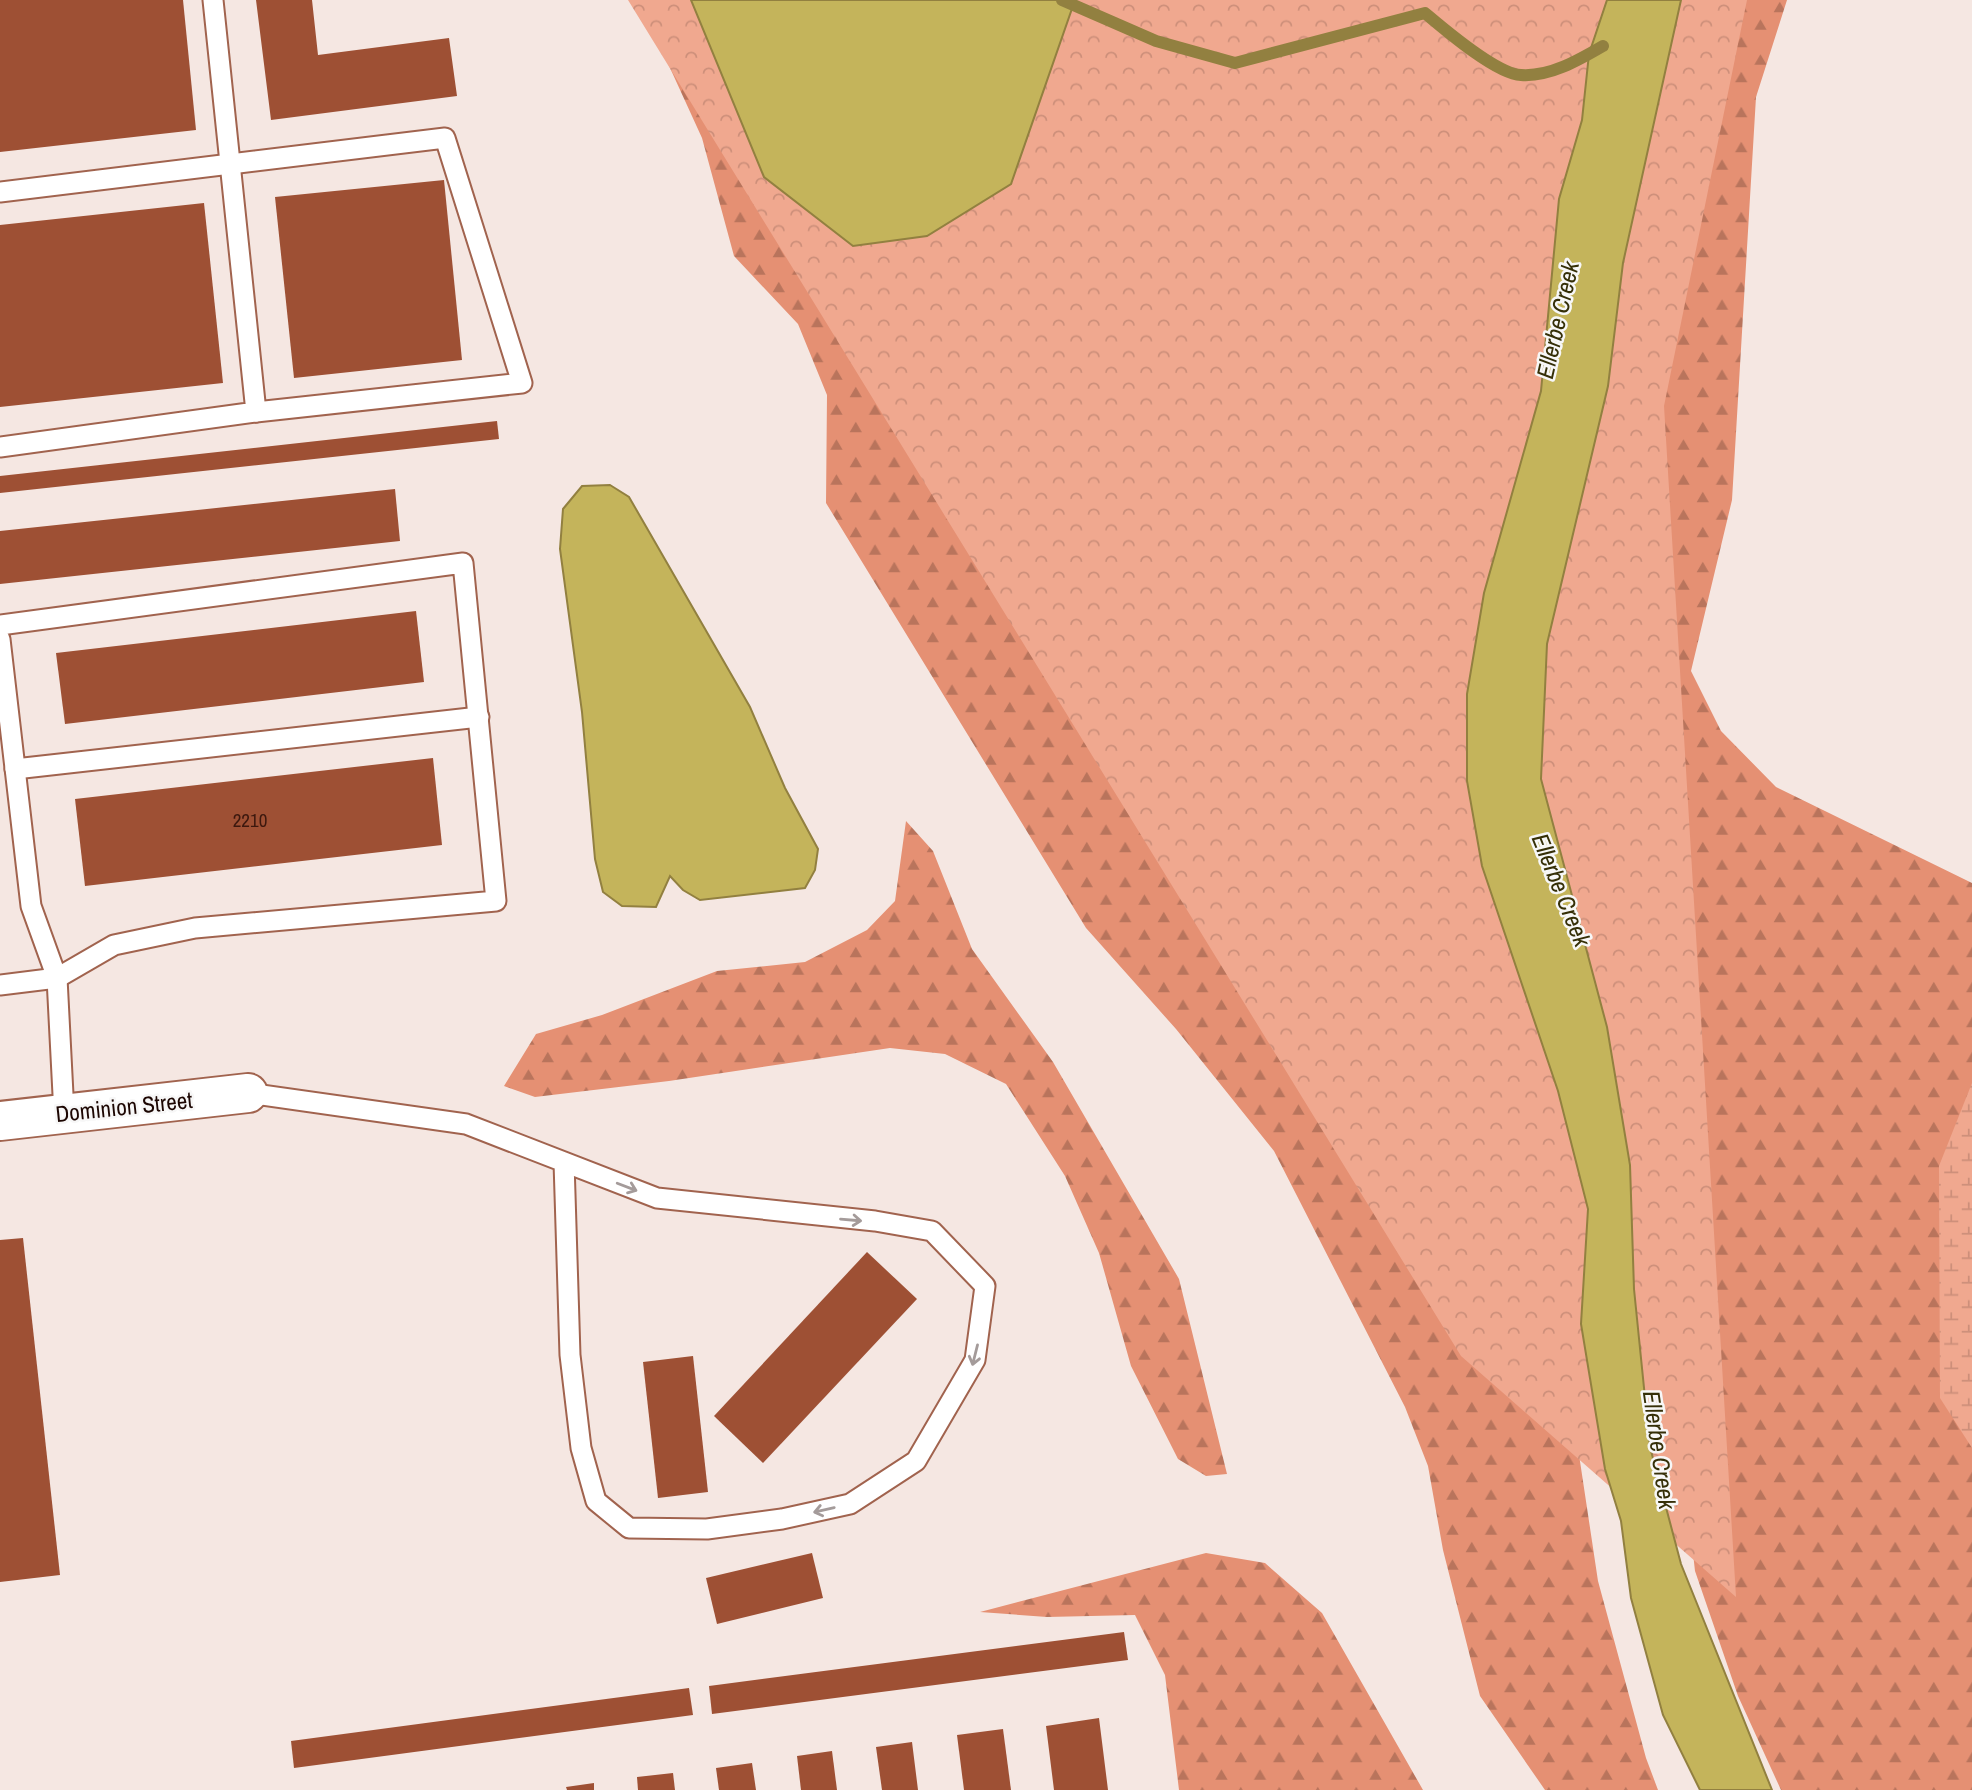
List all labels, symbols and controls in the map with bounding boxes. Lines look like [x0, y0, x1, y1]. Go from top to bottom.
water label: Ellerbe Creek [1528, 257, 1586, 381]
house number: 2210 [233, 807, 267, 833]
water label: Ellerbe Creek [1525, 828, 1600, 952]
street label: Dominion Street [54, 1084, 194, 1129]
one-way arrow [616, 1181, 638, 1194]
one-way arrow [840, 1214, 862, 1227]
one-way arrow [967, 1343, 980, 1365]
water label: Ellerbe Creek [1636, 1389, 1684, 1512]
one-way arrow [813, 1504, 835, 1517]

